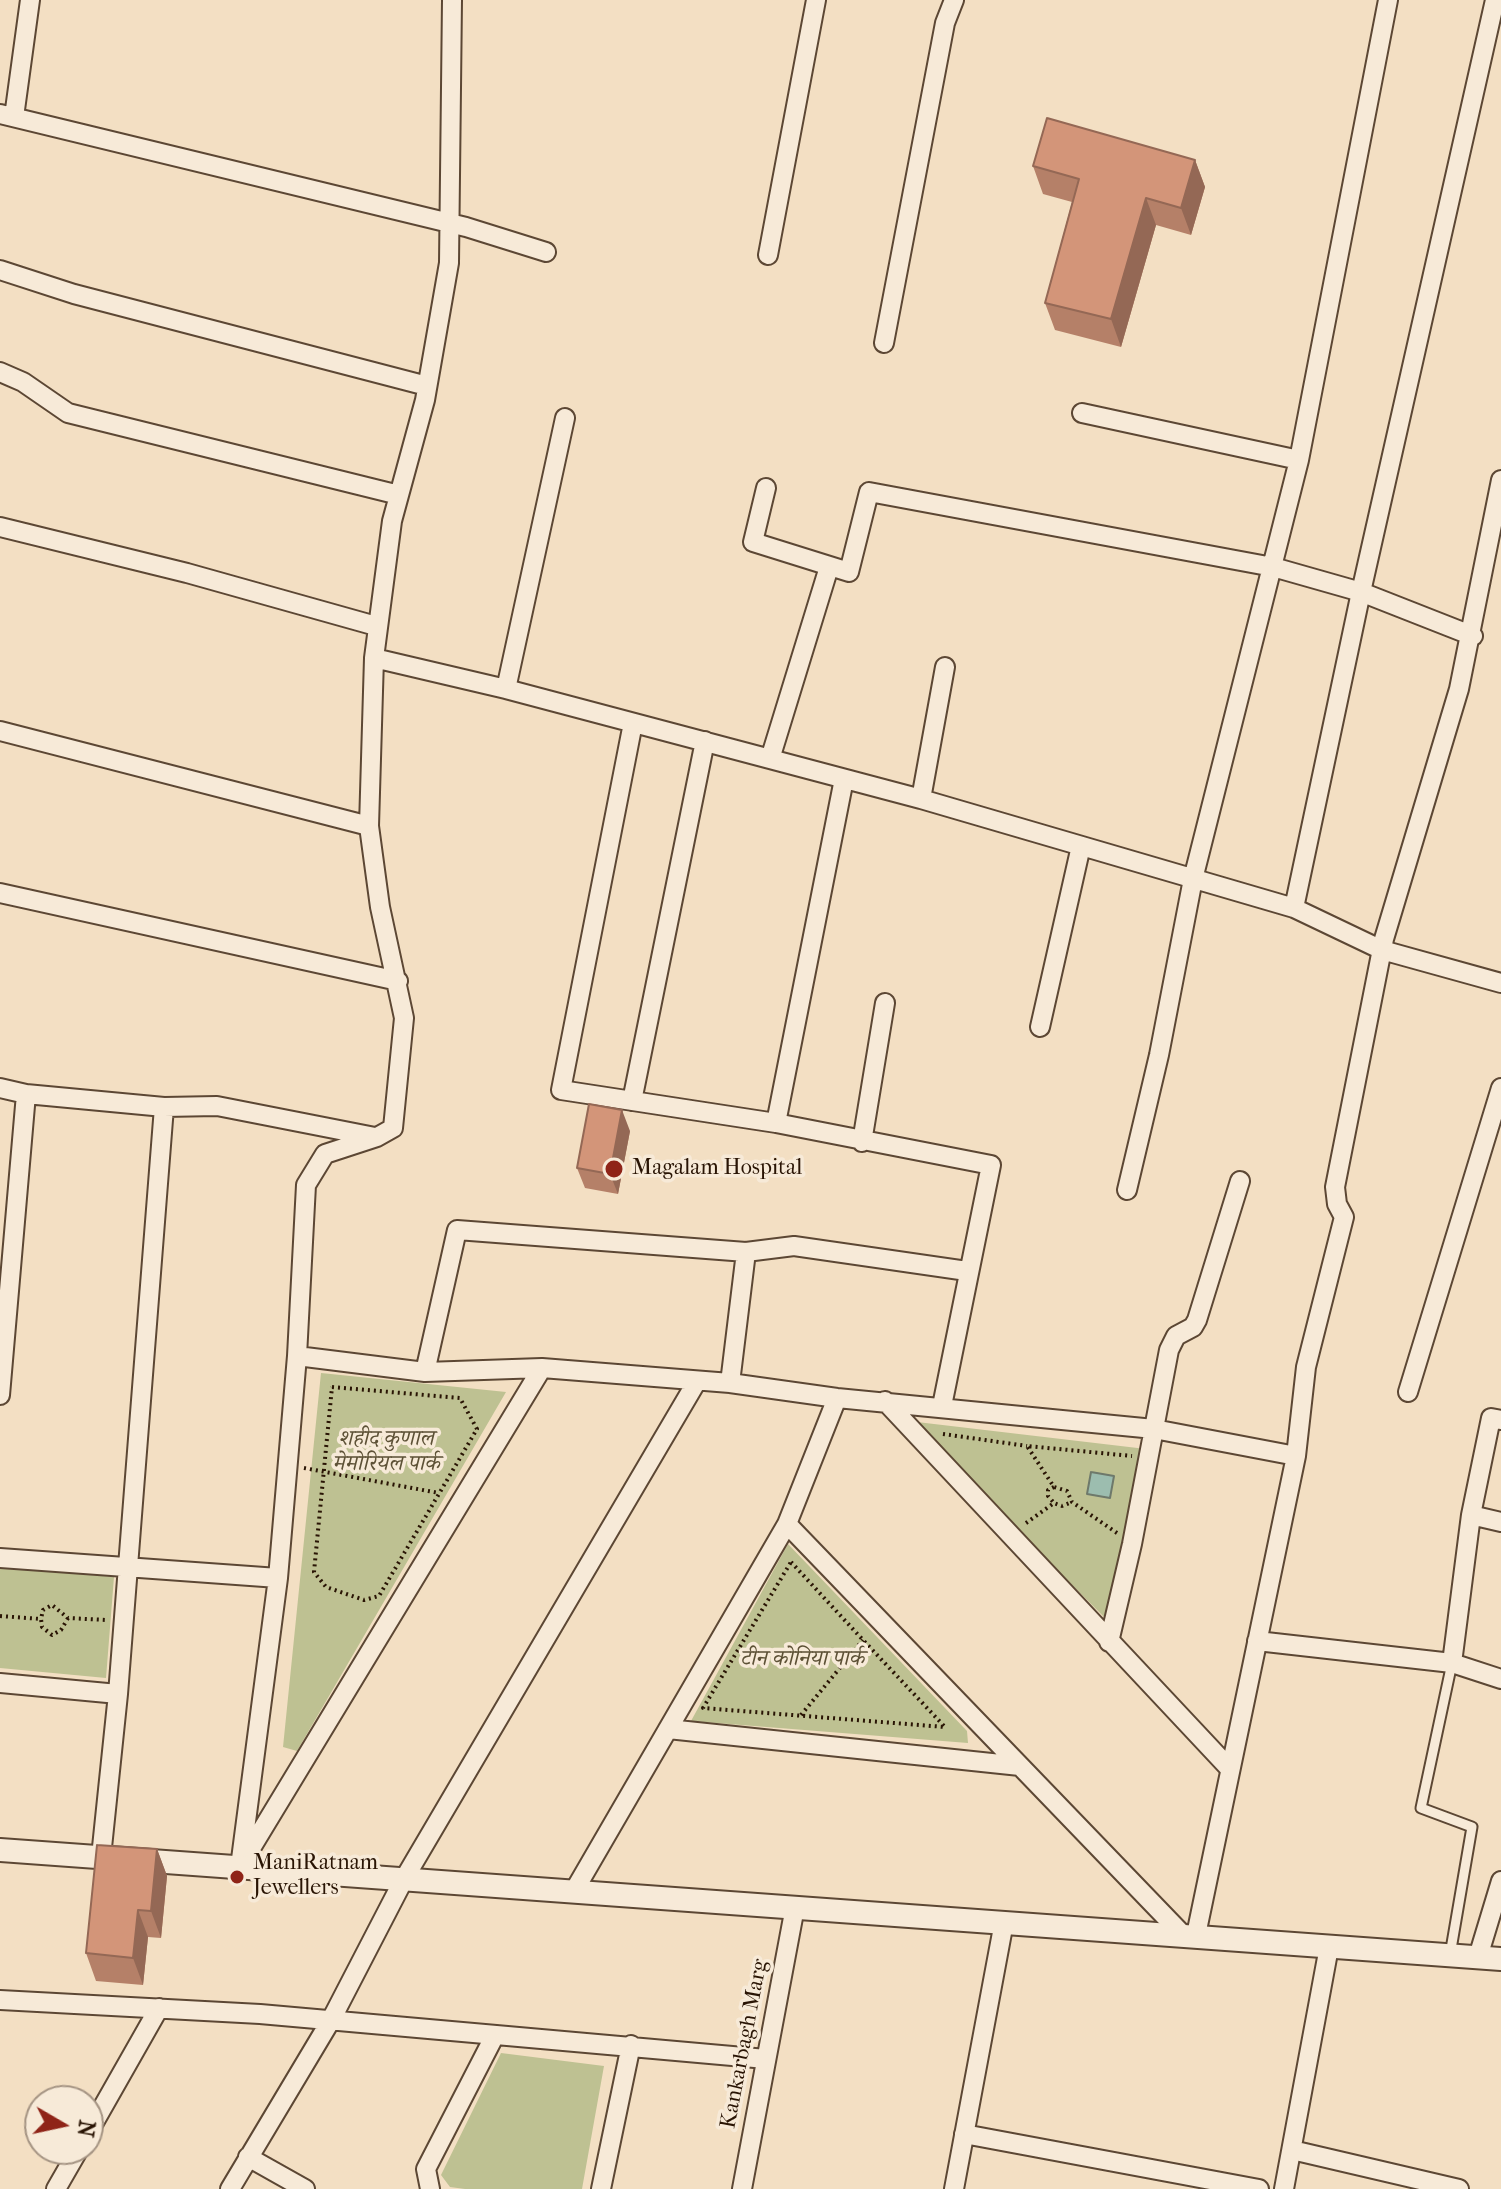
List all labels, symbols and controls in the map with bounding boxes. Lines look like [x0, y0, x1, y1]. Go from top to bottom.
place label: Magalam Hospital [632, 1156, 802, 1182]
marker: Magalam Hospital [603, 1158, 625, 1180]
park label: शहीद कुणाल मेमोरियल पार्क [332, 1427, 440, 1478]
park label: टीन कोनिया पार्क [740, 1647, 864, 1673]
place label: ManiRatnam Jewellers [253, 1851, 378, 1902]
marker: ManiRatnam Jewellers [228, 1868, 246, 1886]
street label: Kankarbagh Marg [716, 1957, 774, 2131]
north arrow [24, 2085, 104, 2165]
text: N [72, 2118, 100, 2139]

